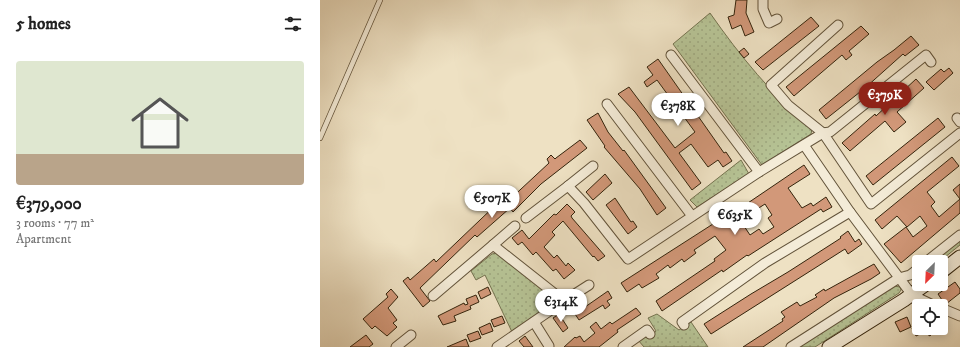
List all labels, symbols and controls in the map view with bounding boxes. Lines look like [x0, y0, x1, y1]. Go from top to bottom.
text: 5 homes [16, 13, 71, 35]
icon: filters [282, 13, 304, 35]
pin: €379K [857, 82, 913, 116]
icon: home [124, 87, 196, 159]
text: €379K [868, 87, 902, 103]
pin: €378K [650, 93, 706, 127]
text: €378K [661, 98, 695, 114]
pin: €507K [464, 185, 520, 219]
text: €507K [473, 190, 511, 206]
text: €379,000 [16, 193, 82, 215]
pin: €635K [707, 202, 763, 236]
text: €635K [718, 207, 752, 223]
text: 3 rooms · 77 m² [16, 215, 94, 231]
text: Apartment [16, 231, 71, 247]
north arrow [912, 255, 948, 291]
map controls [912, 255, 948, 335]
pin: €314K [533, 289, 589, 323]
text: €314K [544, 294, 578, 310]
button: locate [912, 299, 948, 335]

